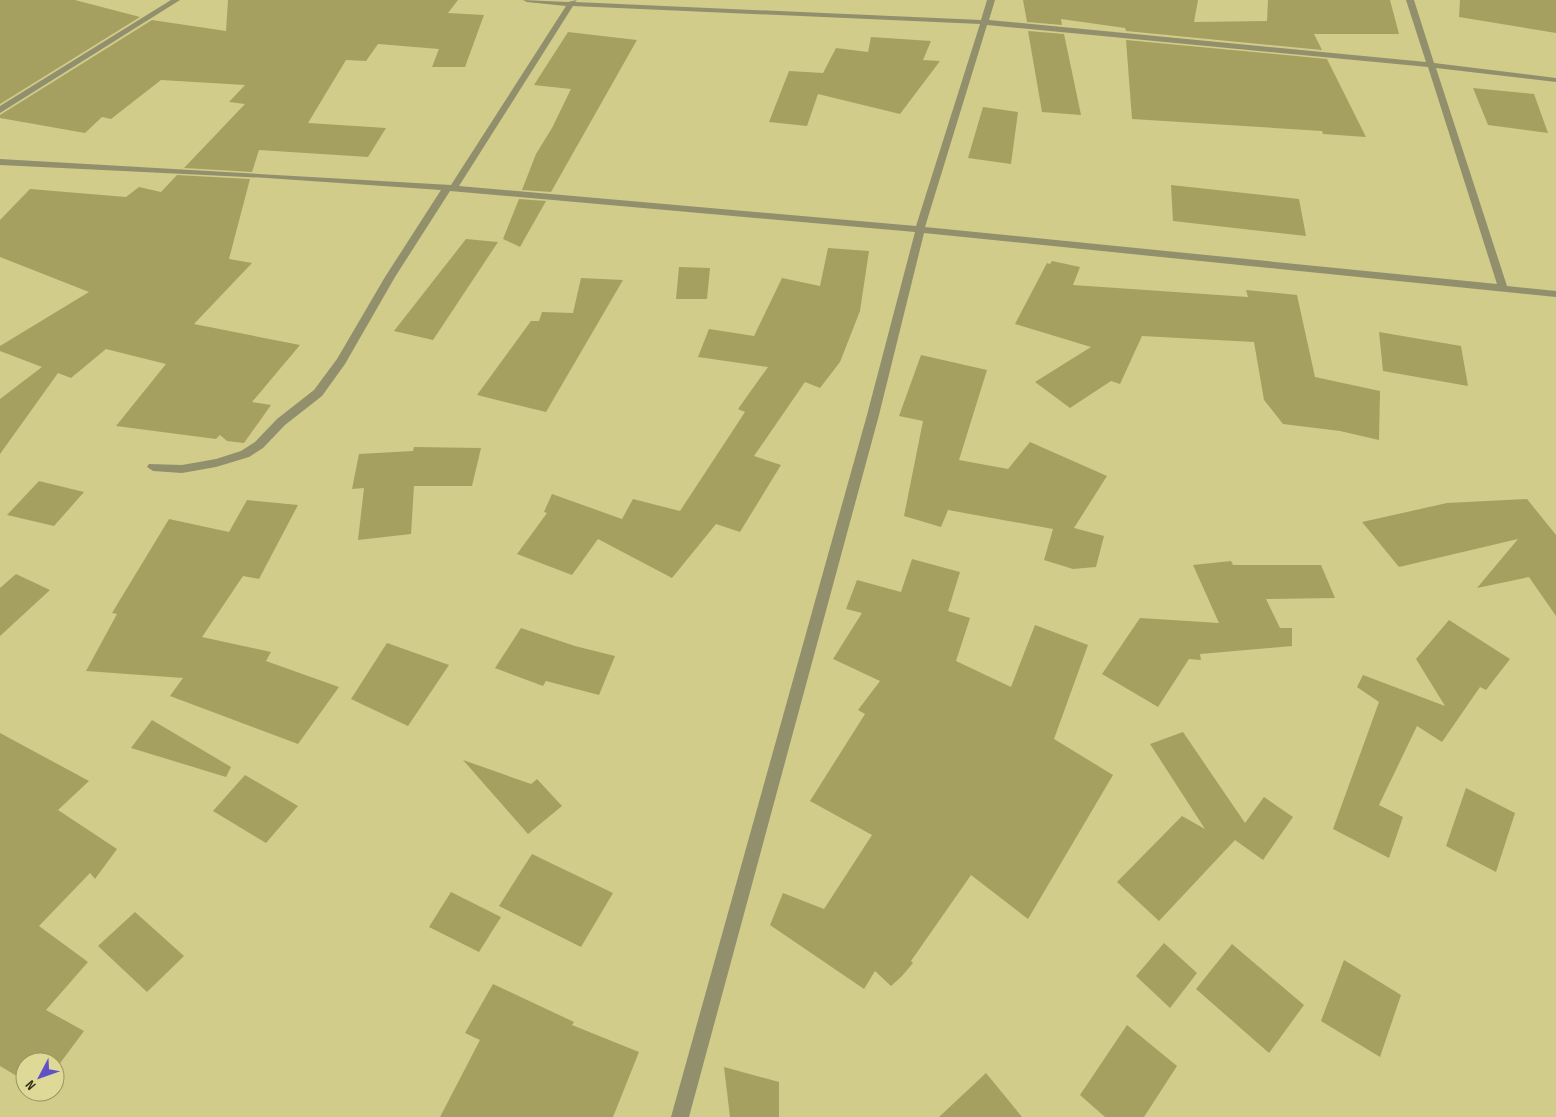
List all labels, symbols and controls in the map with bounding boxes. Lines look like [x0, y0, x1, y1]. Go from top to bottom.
north arrow [15, 1052, 65, 1102]
text: N [22, 1077, 39, 1094]

